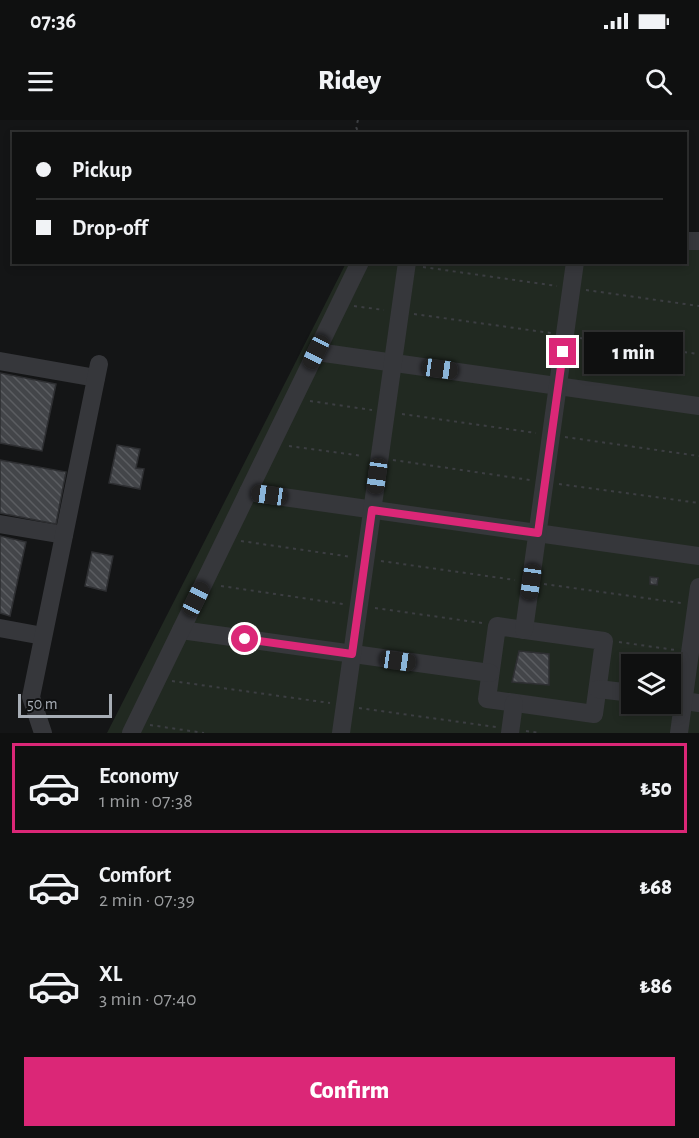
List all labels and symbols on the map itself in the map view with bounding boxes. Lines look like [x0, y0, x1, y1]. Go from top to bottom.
callout: 1 min [584, 331, 683, 373]
car [300, 332, 332, 372]
route end [549, 338, 576, 365]
car [421, 358, 459, 380]
car [366, 457, 388, 495]
car [250, 484, 288, 506]
car [520, 563, 542, 601]
car [180, 579, 212, 619]
route start [231, 625, 258, 652]
car [379, 650, 417, 672]
scale bar [18, 691, 112, 718]

